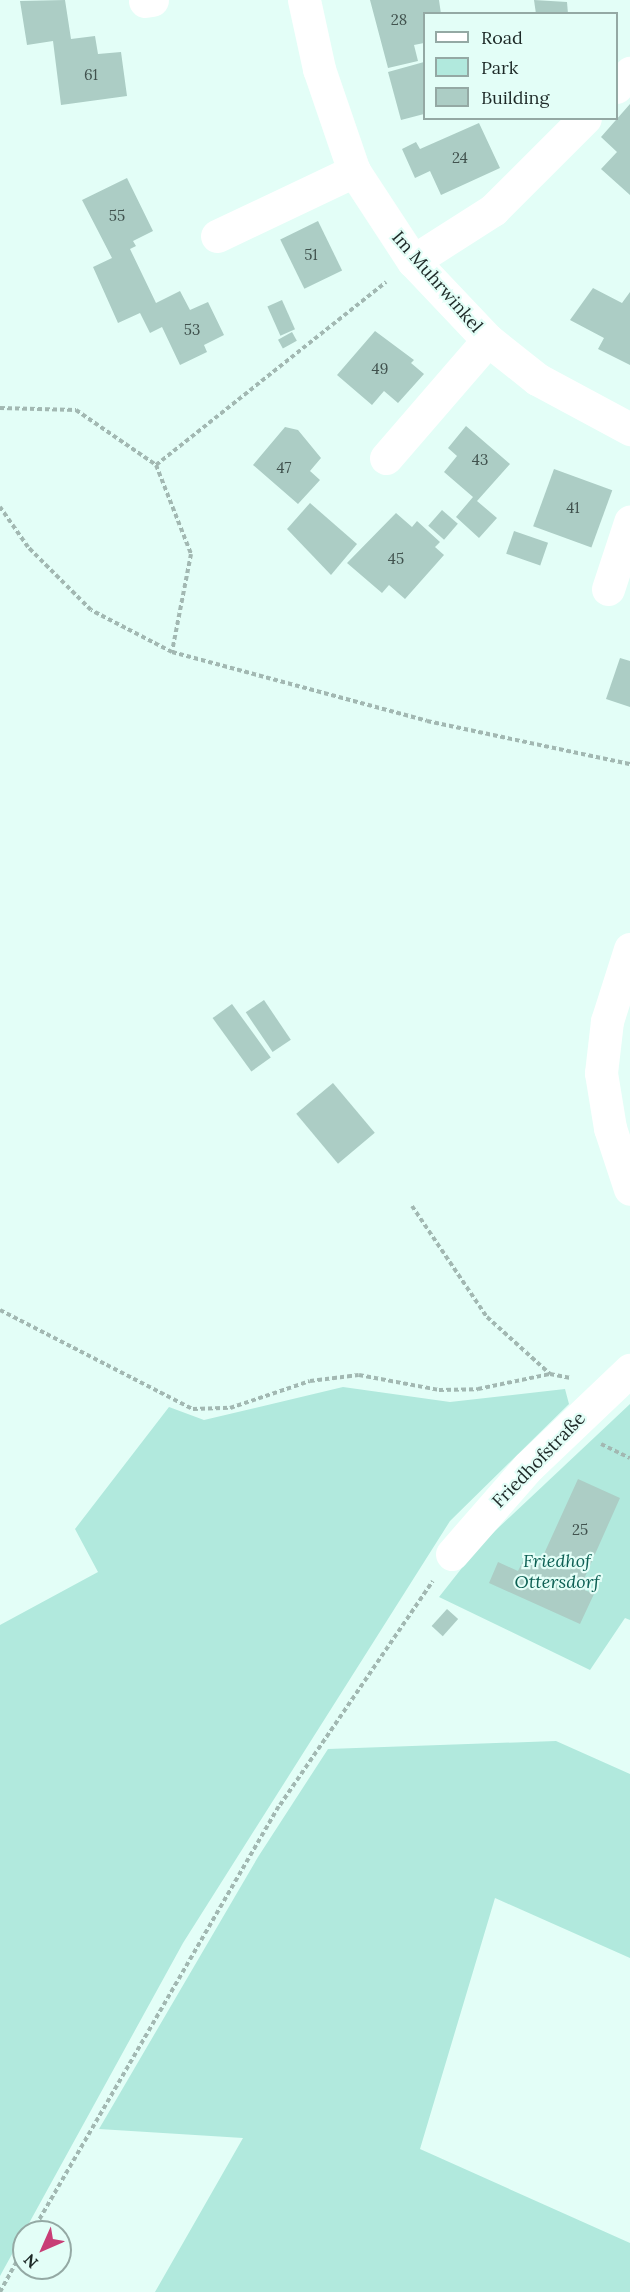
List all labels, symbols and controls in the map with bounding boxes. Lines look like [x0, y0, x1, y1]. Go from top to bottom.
house number: 28 [391, 11, 407, 29]
legend [423, 12, 618, 120]
text: Road [481, 26, 523, 49]
text: Park [481, 56, 518, 79]
house number: 61 [84, 66, 98, 84]
text: Building [481, 86, 549, 109]
house number: 24 [452, 149, 468, 167]
house number: 55 [109, 207, 125, 225]
street label: Im Muhrwinkel [387, 227, 487, 337]
house number: 51 [304, 246, 318, 264]
house number: 53 [184, 321, 200, 339]
house number: 49 [372, 360, 388, 378]
house number: 43 [472, 451, 488, 469]
house number: 47 [276, 459, 292, 477]
house number: 41 [566, 499, 580, 517]
house number: 45 [388, 550, 404, 568]
street label: Friedhofstraße [488, 1408, 590, 1512]
house number: 25 [572, 1521, 588, 1539]
park label: Friedhof Ottersdorf [514, 1551, 600, 1594]
north arrow [12, 2220, 72, 2280]
text: N [19, 2250, 42, 2273]

